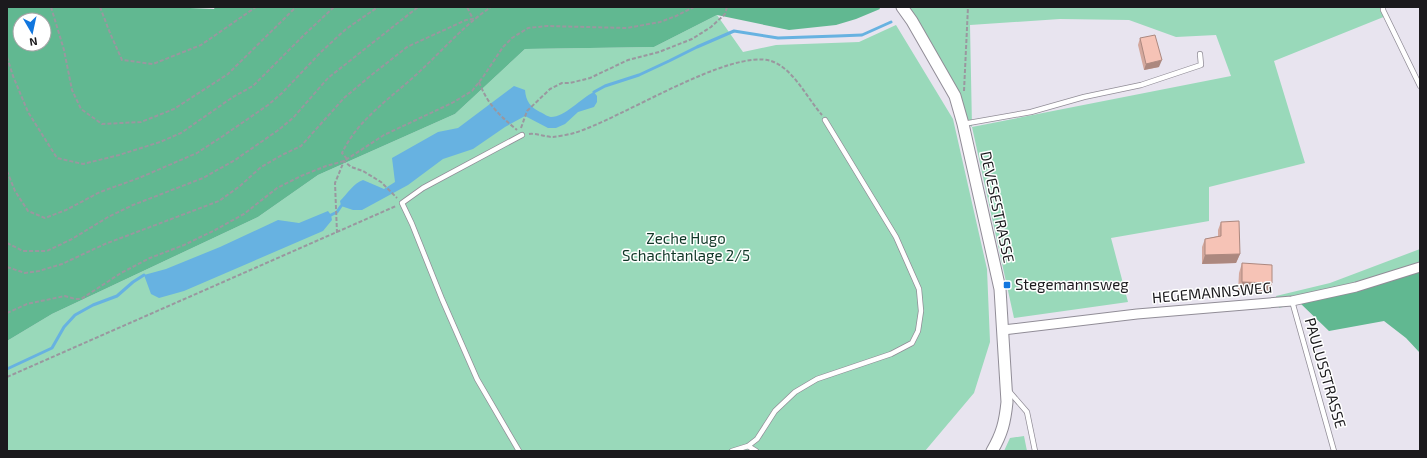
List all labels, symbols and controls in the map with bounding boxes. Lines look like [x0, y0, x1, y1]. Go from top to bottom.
north arrow [12, 12, 52, 52]
text: N [29, 35, 39, 49]
street label: DEVESESTRASSE [977, 149, 1019, 264]
park label: Zeche Hugo Schachtanlage 2/5 [622, 229, 750, 264]
place label: Stegemannsweg [1015, 275, 1129, 293]
street label: HEGEMANNSWEG [1151, 278, 1273, 306]
marker: Stegemannsweg [1002, 280, 1012, 290]
street label: PAULUSSTRASSE [1302, 315, 1350, 430]

